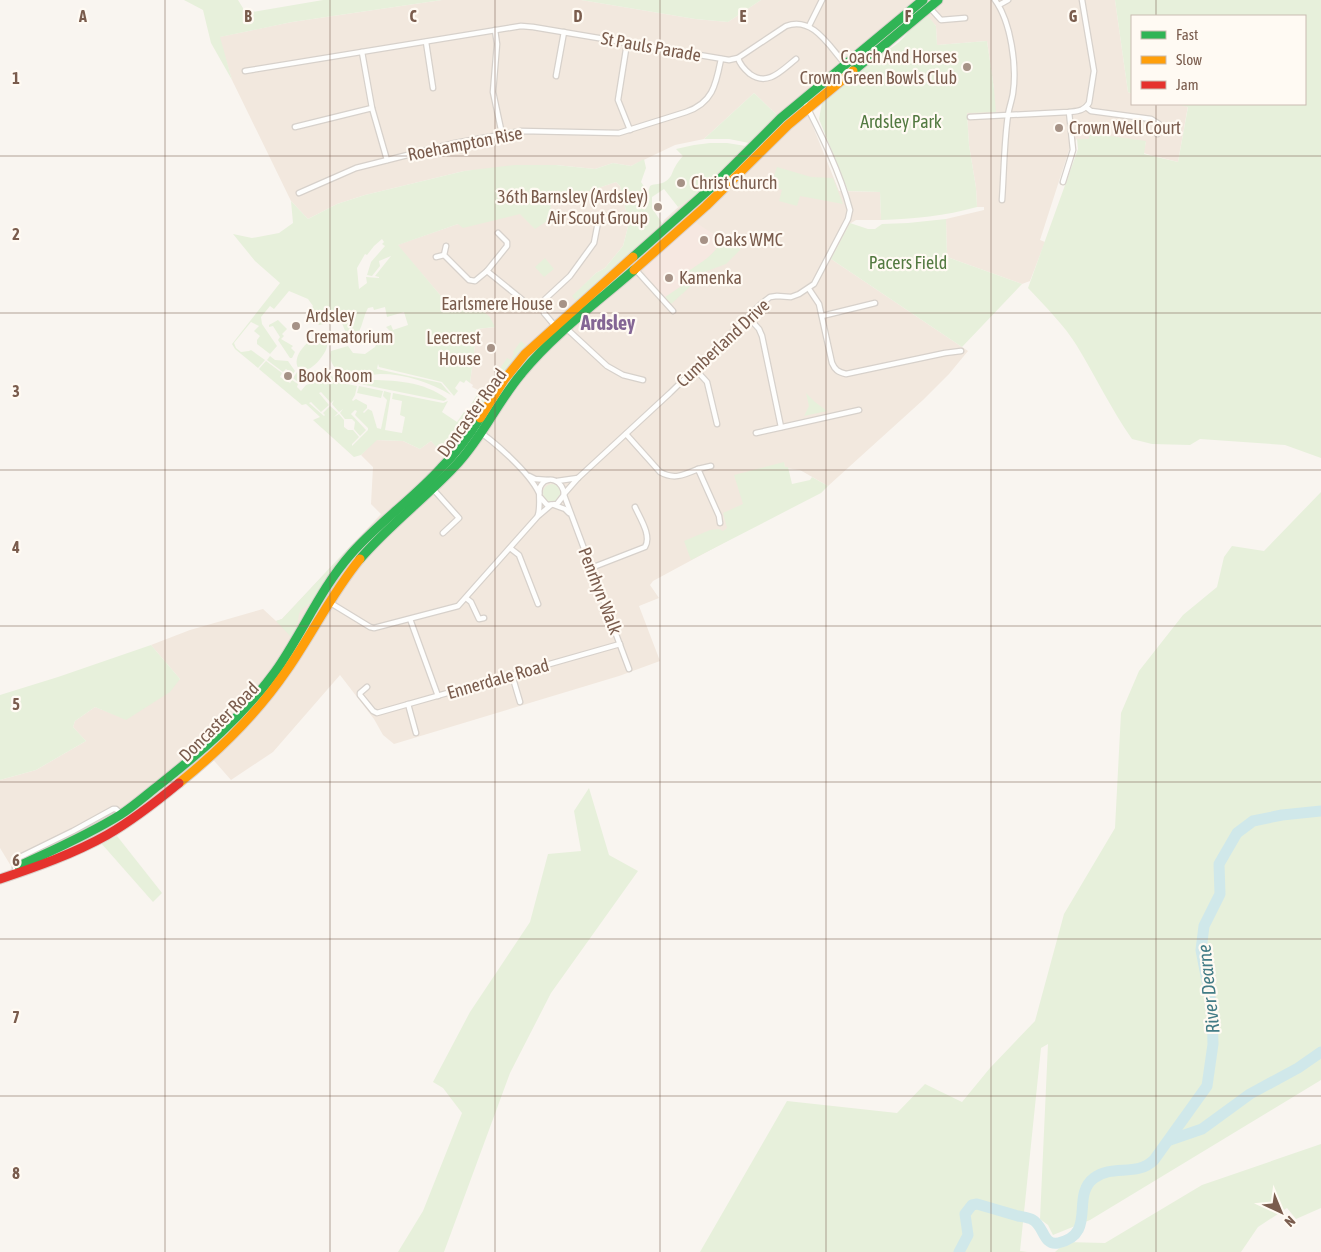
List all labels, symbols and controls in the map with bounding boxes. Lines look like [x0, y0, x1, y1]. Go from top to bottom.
text: A [78, 7, 87, 25]
text: B [244, 7, 252, 25]
text: C [409, 7, 417, 25]
text: D [574, 7, 583, 25]
text: E [740, 7, 747, 25]
text: F [905, 7, 912, 25]
text: G [1069, 7, 1078, 25]
legend [1131, 15, 1306, 105]
text: Fast [1176, 26, 1198, 43]
street label: St Pauls Parade [599, 27, 703, 66]
place label: Coach And Horses Crown Green Bowls Club [800, 46, 957, 88]
text: Slow [1176, 51, 1202, 68]
marker: Coach And Horses Crown Green Bowls Club [961, 61, 973, 73]
text: 1 [12, 69, 20, 87]
text: Jam [1176, 76, 1199, 93]
park label: Ardsley Park [860, 111, 942, 132]
place label: Crown Well Court [1069, 117, 1181, 138]
street label: Roehampton Rise [406, 122, 524, 165]
marker: Crown Well Court [1053, 122, 1065, 134]
place label: Christ Church [691, 172, 778, 193]
marker: Christ Church [675, 177, 687, 189]
place label: 36th Barnsley (Ardsley) Air Scout Group [497, 186, 648, 228]
marker: 36th Barnsley (Ardsley) Air Scout Group [652, 201, 664, 213]
text: 2 [12, 225, 20, 243]
place label: Oaks WMC [714, 229, 783, 250]
marker: Oaks WMC [698, 234, 710, 246]
park label: Pacers Field [869, 252, 947, 273]
place label: Kamenka [679, 267, 742, 288]
marker: Kamenka [663, 272, 675, 284]
place label: Earlsmere House [441, 293, 553, 314]
street label: Cumberland Drive [672, 294, 774, 391]
marker: Earlsmere House [557, 298, 569, 310]
place label: Ardsley Crematorium [306, 305, 393, 347]
district label: Ardsley [580, 311, 636, 334]
marker: Ardsley Crematorium [290, 320, 302, 332]
place label: Leecrest House [426, 327, 481, 369]
marker: Leecrest House [485, 342, 497, 354]
street label: Doncaster Road [433, 364, 511, 461]
place label: Book Room [298, 365, 373, 386]
marker: Book Room [282, 370, 294, 382]
text: 3 [12, 382, 20, 400]
text: 4 [11, 538, 20, 556]
street label: Penrhyn Walk [574, 544, 627, 637]
street label: Ennerdale Road [444, 654, 551, 703]
street label: Doncaster Road [174, 677, 263, 766]
text: 5 [12, 695, 20, 713]
text: 6 [12, 851, 20, 869]
water label: River Dearne [1192, 943, 1224, 1035]
text: 7 [12, 1008, 20, 1026]
text: 8 [12, 1164, 20, 1182]
north arrow [1256, 1187, 1306, 1237]
text: N [1282, 1213, 1299, 1230]

